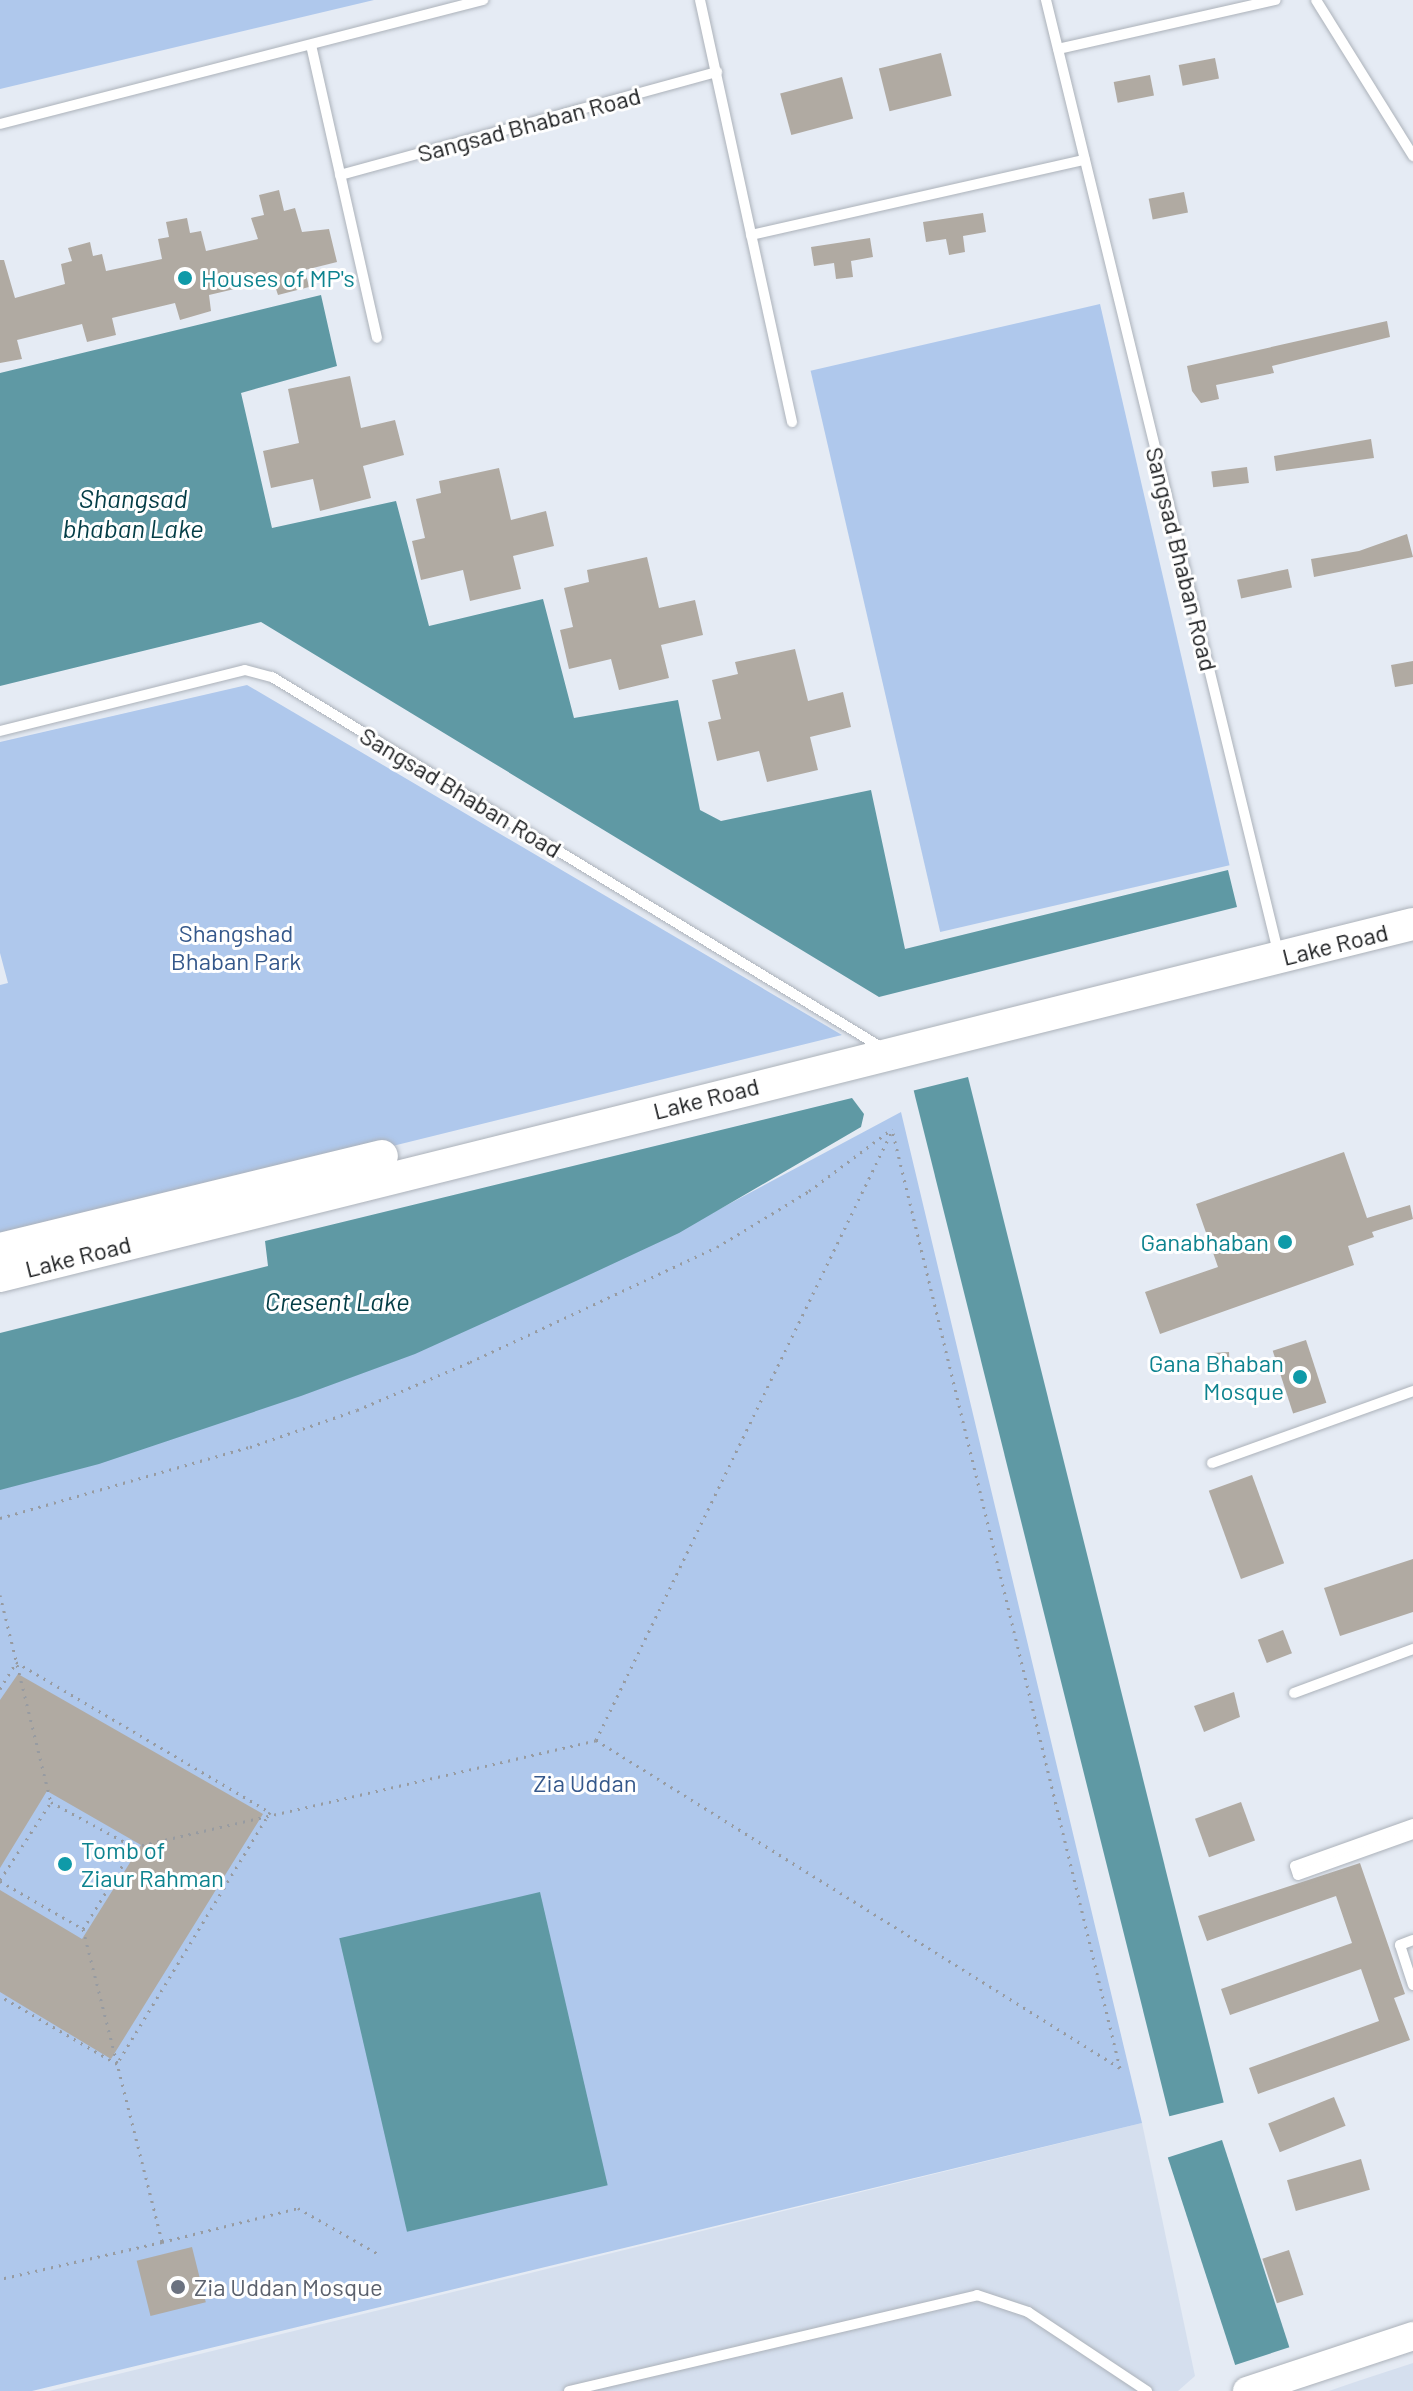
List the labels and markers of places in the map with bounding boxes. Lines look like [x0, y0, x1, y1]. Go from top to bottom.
place label: Houses of MP's [201, 264, 355, 292]
marker: Houses of MP's [176, 269, 194, 287]
place label: Ganabhaban [1140, 1228, 1269, 1256]
marker: Ganabhaban [1276, 1233, 1294, 1251]
place label: Gana Bhaban Mosque [1149, 1349, 1284, 1405]
marker: Gana Bhaban Mosque [1291, 1368, 1309, 1386]
place label: Tomb of Ziaur Rahman [81, 1836, 224, 1892]
marker: Tomb of Ziaur Rahman [56, 1855, 74, 1873]
place label: Zia Uddan Mosque [194, 2273, 383, 2301]
marker: Zia Uddan Mosque [169, 2278, 187, 2296]

